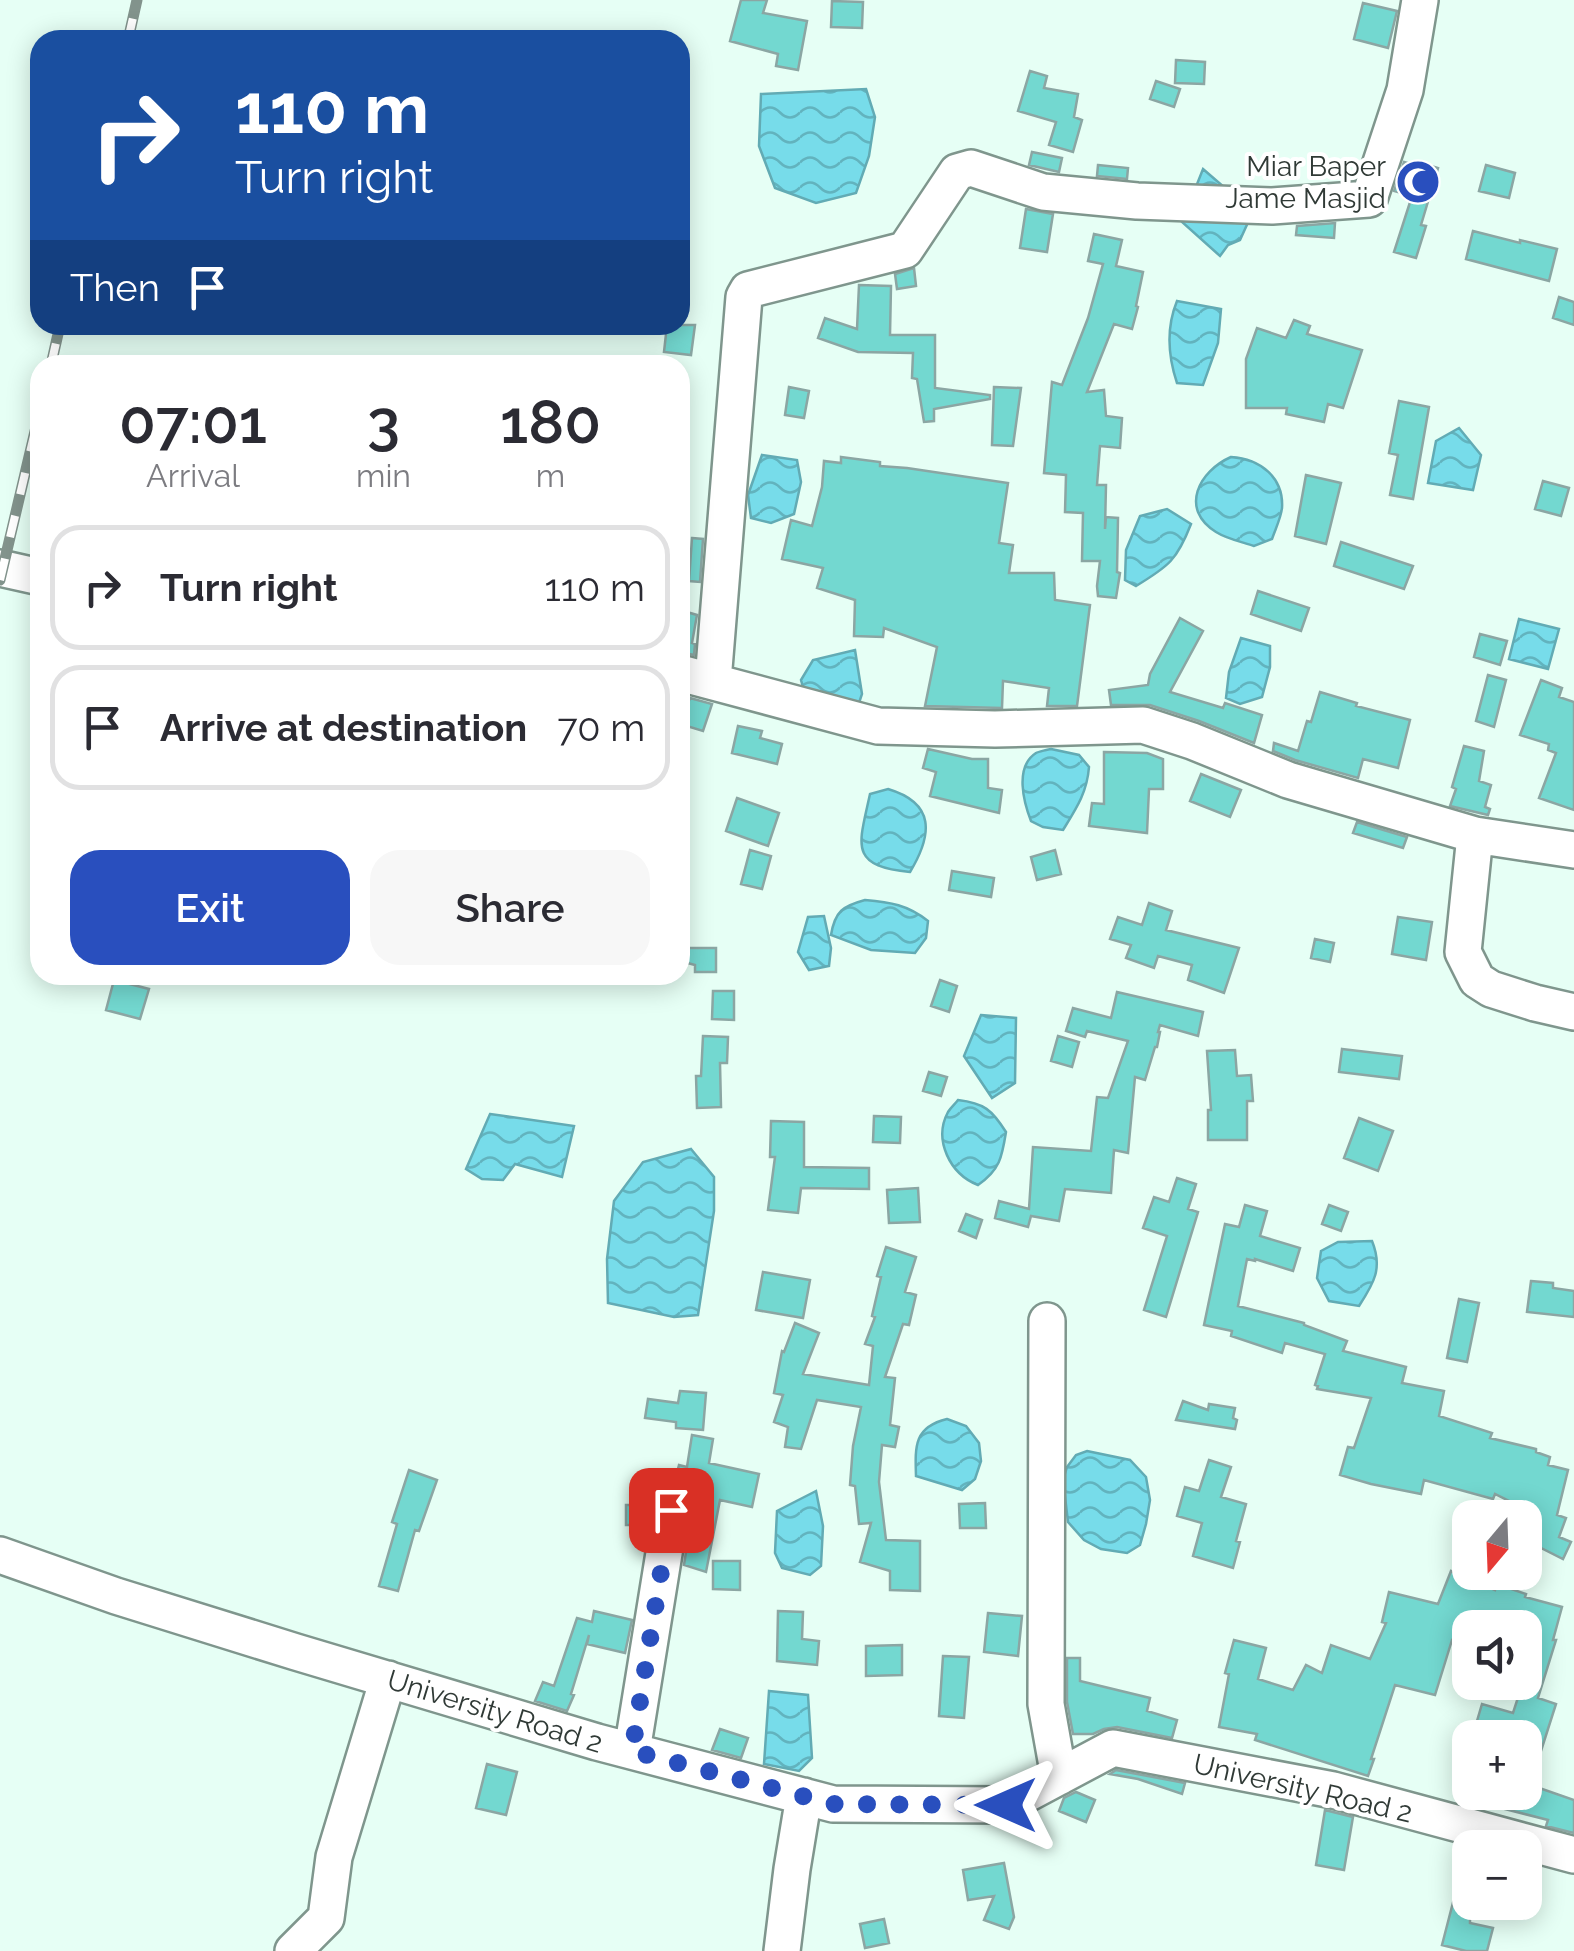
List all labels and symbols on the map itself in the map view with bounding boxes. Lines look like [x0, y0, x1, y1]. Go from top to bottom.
place label: Miar Baper Jame Masjid [1225, 150, 1386, 215]
mosque icon: Miar Baper Jame Masjid [1395, 159, 1441, 205]
pin [629, 1468, 714, 1553]
north arrow [1452, 1500, 1542, 1590]
street label: University Road 2 [383, 1663, 607, 1760]
street label: University Road 2 [1190, 1747, 1416, 1830]
position arrow [954, 1753, 1058, 1857]

